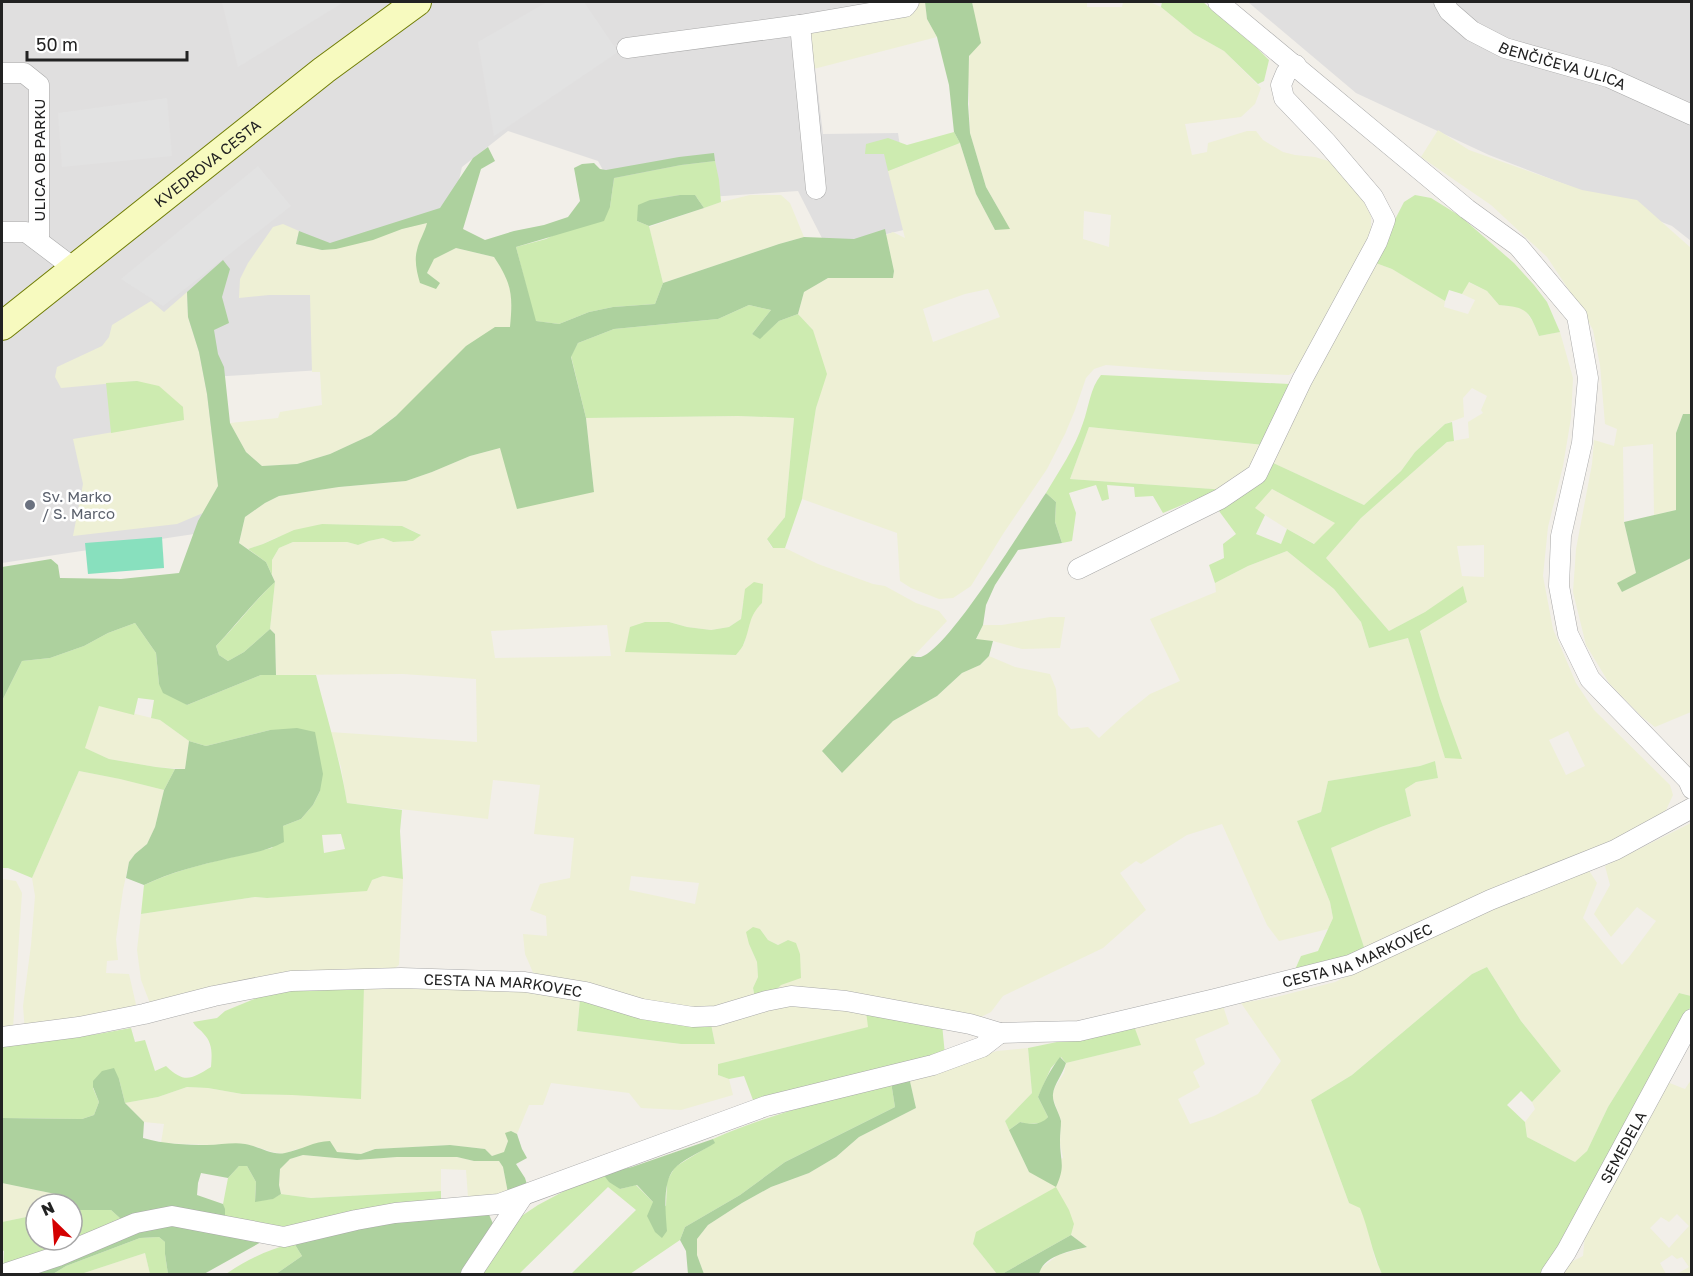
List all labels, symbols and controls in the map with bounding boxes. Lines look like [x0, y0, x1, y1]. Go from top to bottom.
scale bar [27, 24, 188, 62]
text: 50 m [36, 33, 78, 55]
street label: BENČIČEVA ULICA [1496, 37, 1629, 93]
street label: ULICA OB PARKU [30, 99, 48, 222]
street label: KVEDROVA CESTA [150, 115, 264, 211]
place label: Sv. Marko / S. Marco [42, 487, 115, 522]
marker: Sv. Marko / S. Marco [23, 498, 37, 512]
street label: CESTA NA MARKOVEC [1280, 919, 1435, 991]
street label: CESTA NA MARKOVEC [423, 970, 584, 1000]
street label: SEMEDELA [1596, 1108, 1650, 1186]
north arrow [24, 1192, 84, 1252]
text: N [38, 1197, 57, 1220]

